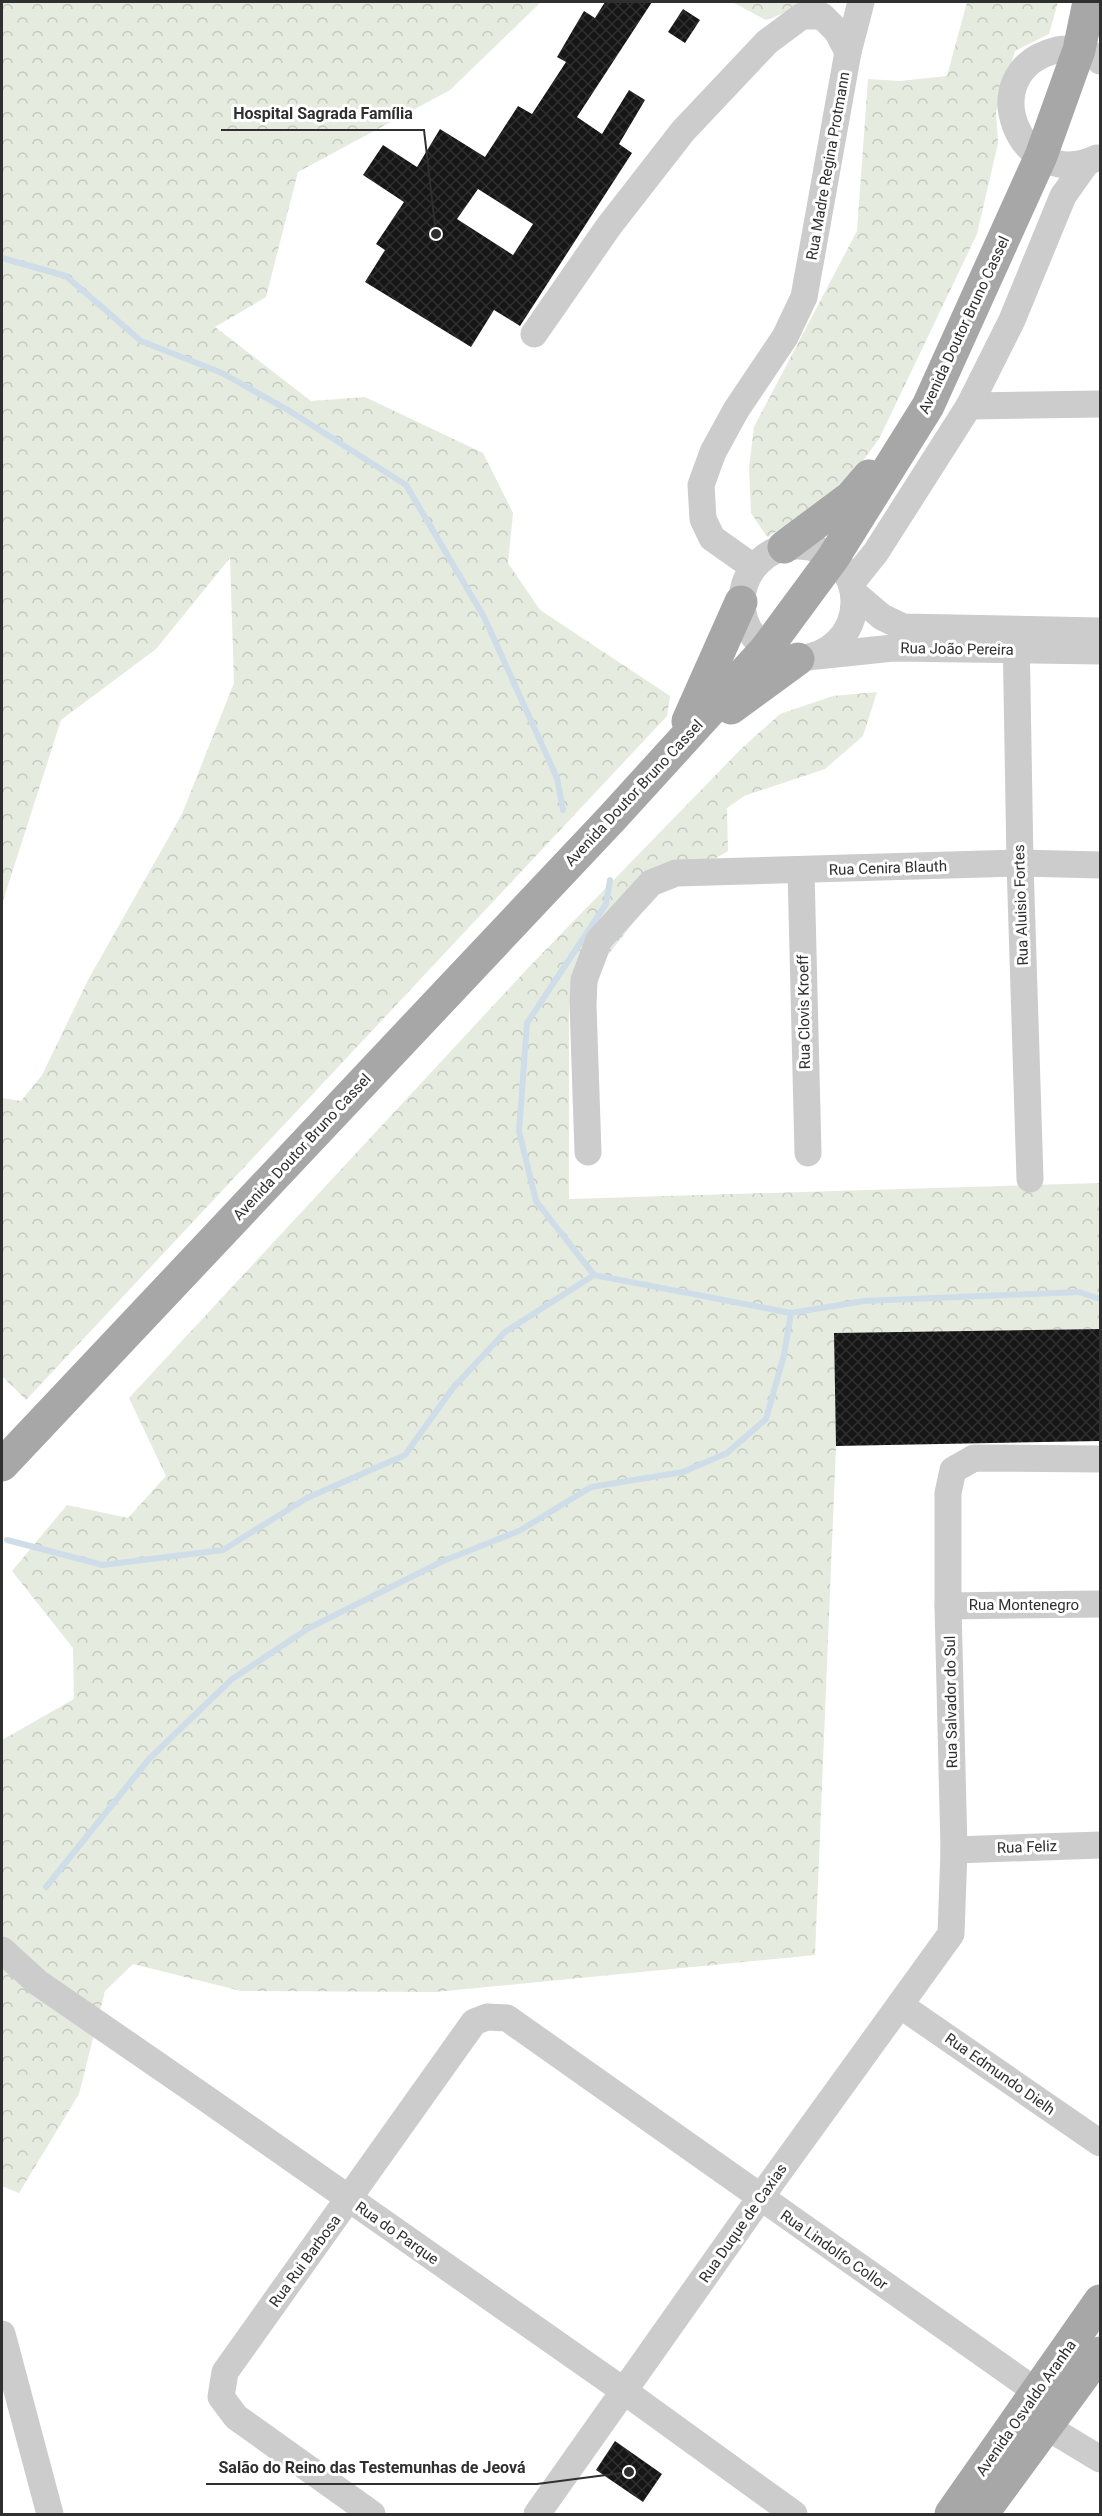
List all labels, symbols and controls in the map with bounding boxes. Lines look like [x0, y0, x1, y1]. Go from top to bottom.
street label: Rua Madre Regina Protmann [803, 70, 853, 262]
callout: Hospital Sagrada Família [221, 96, 424, 130]
text: Hospital Sagrada Família [233, 104, 413, 123]
street label: Avenida Doutor Bruno Cassel [915, 233, 1013, 417]
street label: Rua João Pereira [900, 639, 1014, 659]
street label: Avenida Doutor Bruno Cassel [561, 716, 707, 870]
street label: Rua Aluisio Fortes [1010, 844, 1032, 966]
street label: Rua Cenira Blauth [829, 857, 947, 879]
street label: Rua Clovis Kroeff [794, 954, 814, 1070]
street label: Avenida Doutor Bruno Cassel [229, 1070, 375, 1224]
street label: Rua Montenegro [969, 1596, 1079, 1614]
street label: Rua Salvador do Sul [941, 1635, 961, 1769]
street label: Rua Feliz [997, 1837, 1057, 1857]
street label: Rua Edmundo Dielh [942, 2029, 1058, 2119]
street label: Rua Duque de Caxias [695, 2160, 791, 2286]
street label: Rua do Parque [352, 2198, 442, 2268]
street label: Rua Lindolfo Collor [777, 2206, 891, 2294]
street label: Rua Rui Barbosa [265, 2211, 345, 2311]
street label: Avenida Osvaldo Aranha [972, 2336, 1080, 2480]
callout: Salão do Reino das Testemunhas de Jeová [206, 2450, 537, 2484]
text: Salão do Reino das Testemunhas de Jeová [219, 2458, 526, 2477]

